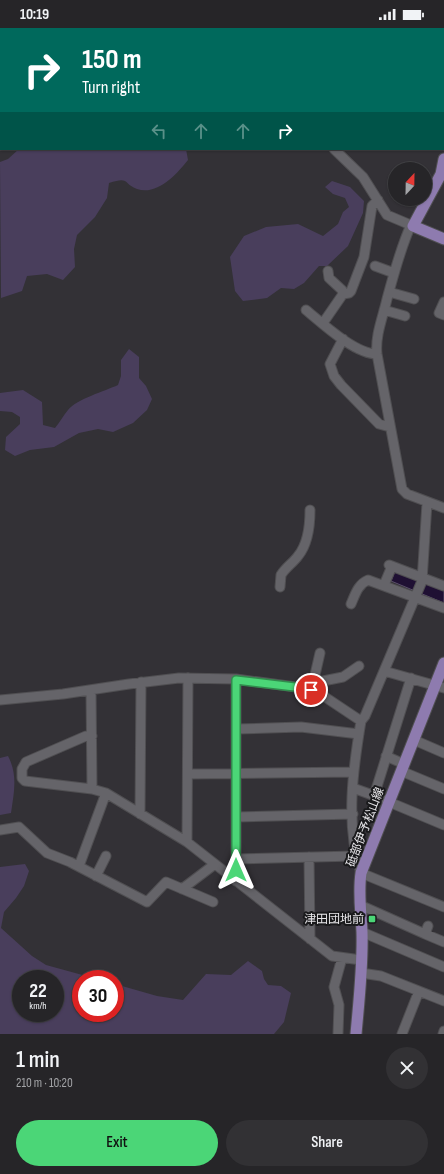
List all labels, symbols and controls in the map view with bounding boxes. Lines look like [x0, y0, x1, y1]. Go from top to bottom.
text: 10:19 [20, 5, 49, 24]
text: 150 m [82, 43, 142, 76]
icon: right [16, 44, 68, 96]
text: Turn right [82, 77, 140, 98]
icon: left [148, 120, 170, 142]
icon: ahead [190, 120, 212, 142]
icon: ahead [232, 120, 254, 142]
icon: right [274, 120, 296, 142]
north arrow [388, 162, 432, 206]
map controls [388, 162, 432, 206]
pin [294, 673, 328, 707]
icon: arrive [300, 679, 322, 701]
street label: 砥部伊予松山線 [343, 785, 388, 869]
position arrow [215, 849, 257, 891]
place label: 津田団地前 [304, 912, 364, 927]
marker: 津田団地前 [367, 914, 377, 924]
speed limit sign: 30 [72, 970, 124, 1022]
text: 22 [29, 979, 47, 1003]
text: km/h [29, 1000, 47, 1012]
text: 1 min [16, 1045, 60, 1074]
button: close [386, 1047, 428, 1089]
text: 210 m · 10:20 [16, 1075, 73, 1091]
button: Exit [16, 1120, 218, 1166]
button: Share [226, 1120, 428, 1166]

